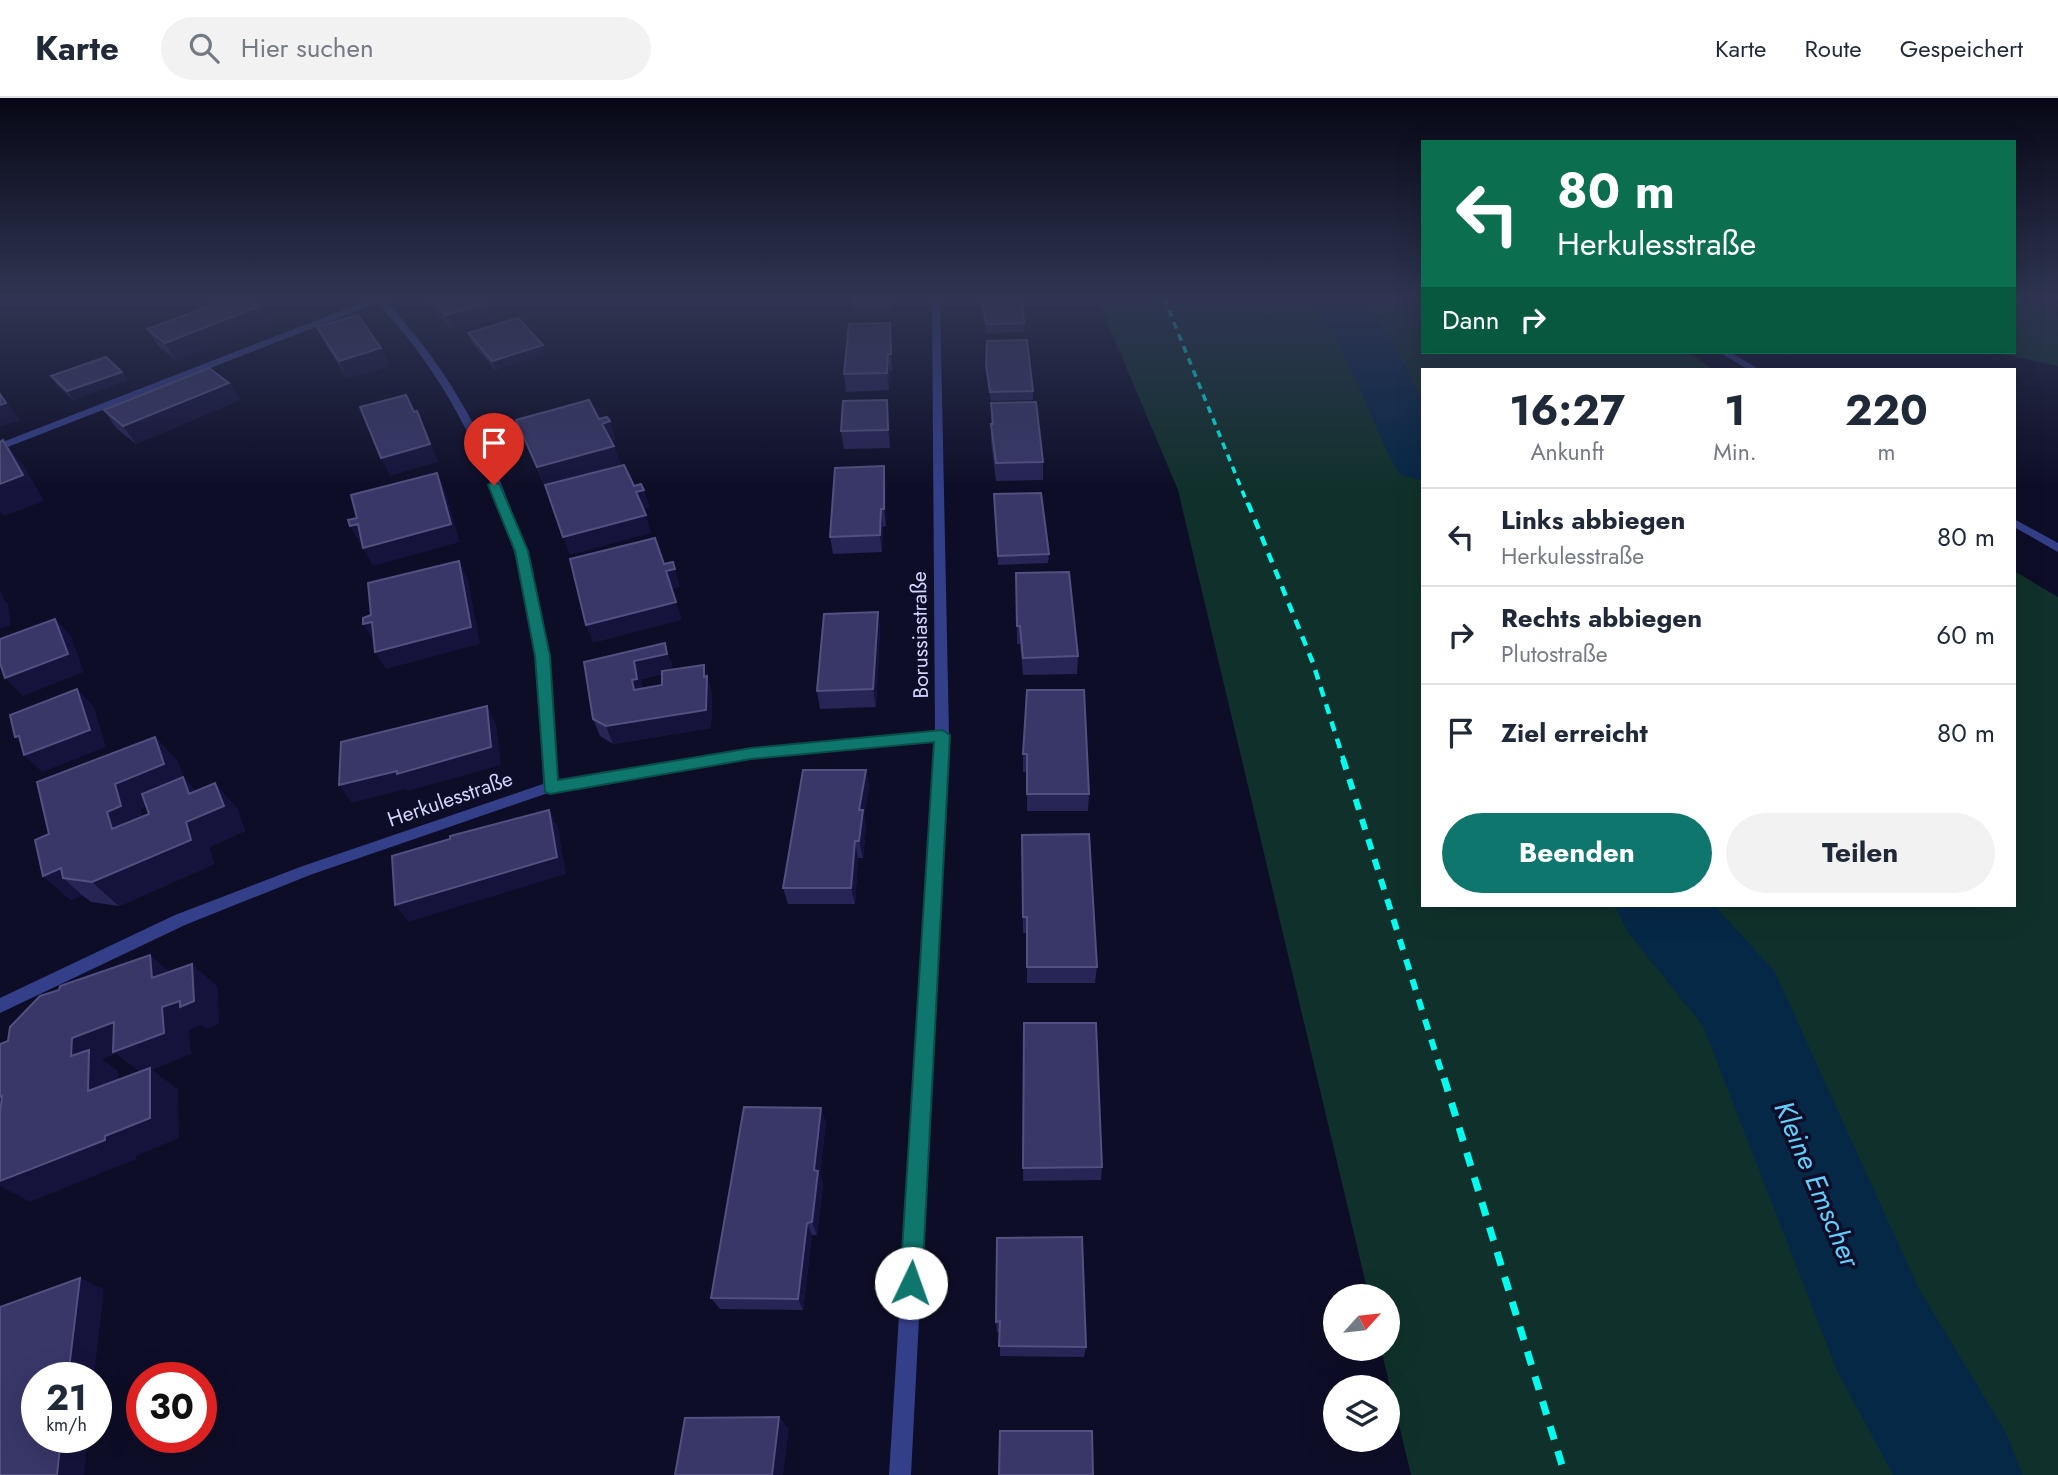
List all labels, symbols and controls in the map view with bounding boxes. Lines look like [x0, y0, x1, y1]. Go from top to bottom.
search box [161, 17, 651, 80]
text: Karte [35, 25, 119, 72]
icon: search [185, 29, 223, 67]
text: Hier suchen [241, 29, 374, 67]
text: Karte [1715, 31, 1766, 66]
text: Route [1804, 31, 1862, 66]
text: Gespeichert [1900, 31, 2023, 66]
text: 80 m [1557, 156, 1675, 226]
icon: left [1442, 168, 1533, 259]
text: Herkulesstraße [1557, 221, 1756, 267]
text: Dann [1442, 301, 1500, 339]
icon: right [1514, 301, 1552, 339]
text: 16:27 [1509, 380, 1625, 441]
text: 1 [1724, 380, 1746, 441]
text: 220 [1845, 380, 1928, 441]
pin [464, 413, 524, 485]
icon: arrive [475, 424, 513, 462]
text: Ankunft [1530, 435, 1604, 469]
text: Min. [1713, 435, 1757, 469]
text: m [1877, 435, 1895, 469]
text: Links abbiegen [1501, 501, 1685, 539]
icon: left [1442, 518, 1480, 556]
text: 80 m [1937, 518, 1995, 556]
text: Herkulesstraße [1501, 539, 1644, 573]
street label: Borussiastraße [904, 571, 936, 699]
text: Rechts abbiegen [1501, 599, 1702, 637]
icon: right [1442, 616, 1480, 654]
text: 60 m [1936, 616, 1995, 654]
text: Plutostraße [1501, 637, 1608, 671]
icon: arrive [1442, 714, 1480, 752]
text: Ziel erreicht [1501, 714, 1648, 752]
text: 80 m [1937, 714, 1995, 752]
street label: Herkulesstraße [383, 763, 517, 834]
button: Beenden [1442, 813, 1712, 893]
button: Teilen [1726, 813, 1995, 893]
water label: Kleine Emscher [1764, 1095, 1871, 1275]
position arrow [874, 1246, 948, 1320]
north arrow [1323, 1284, 1400, 1362]
map controls [1323, 1284, 1400, 1452]
speed limit sign: 30 [126, 1362, 217, 1453]
text: 21 [46, 1373, 87, 1423]
button: layers [1323, 1375, 1400, 1452]
text: km/h [46, 1412, 87, 1438]

